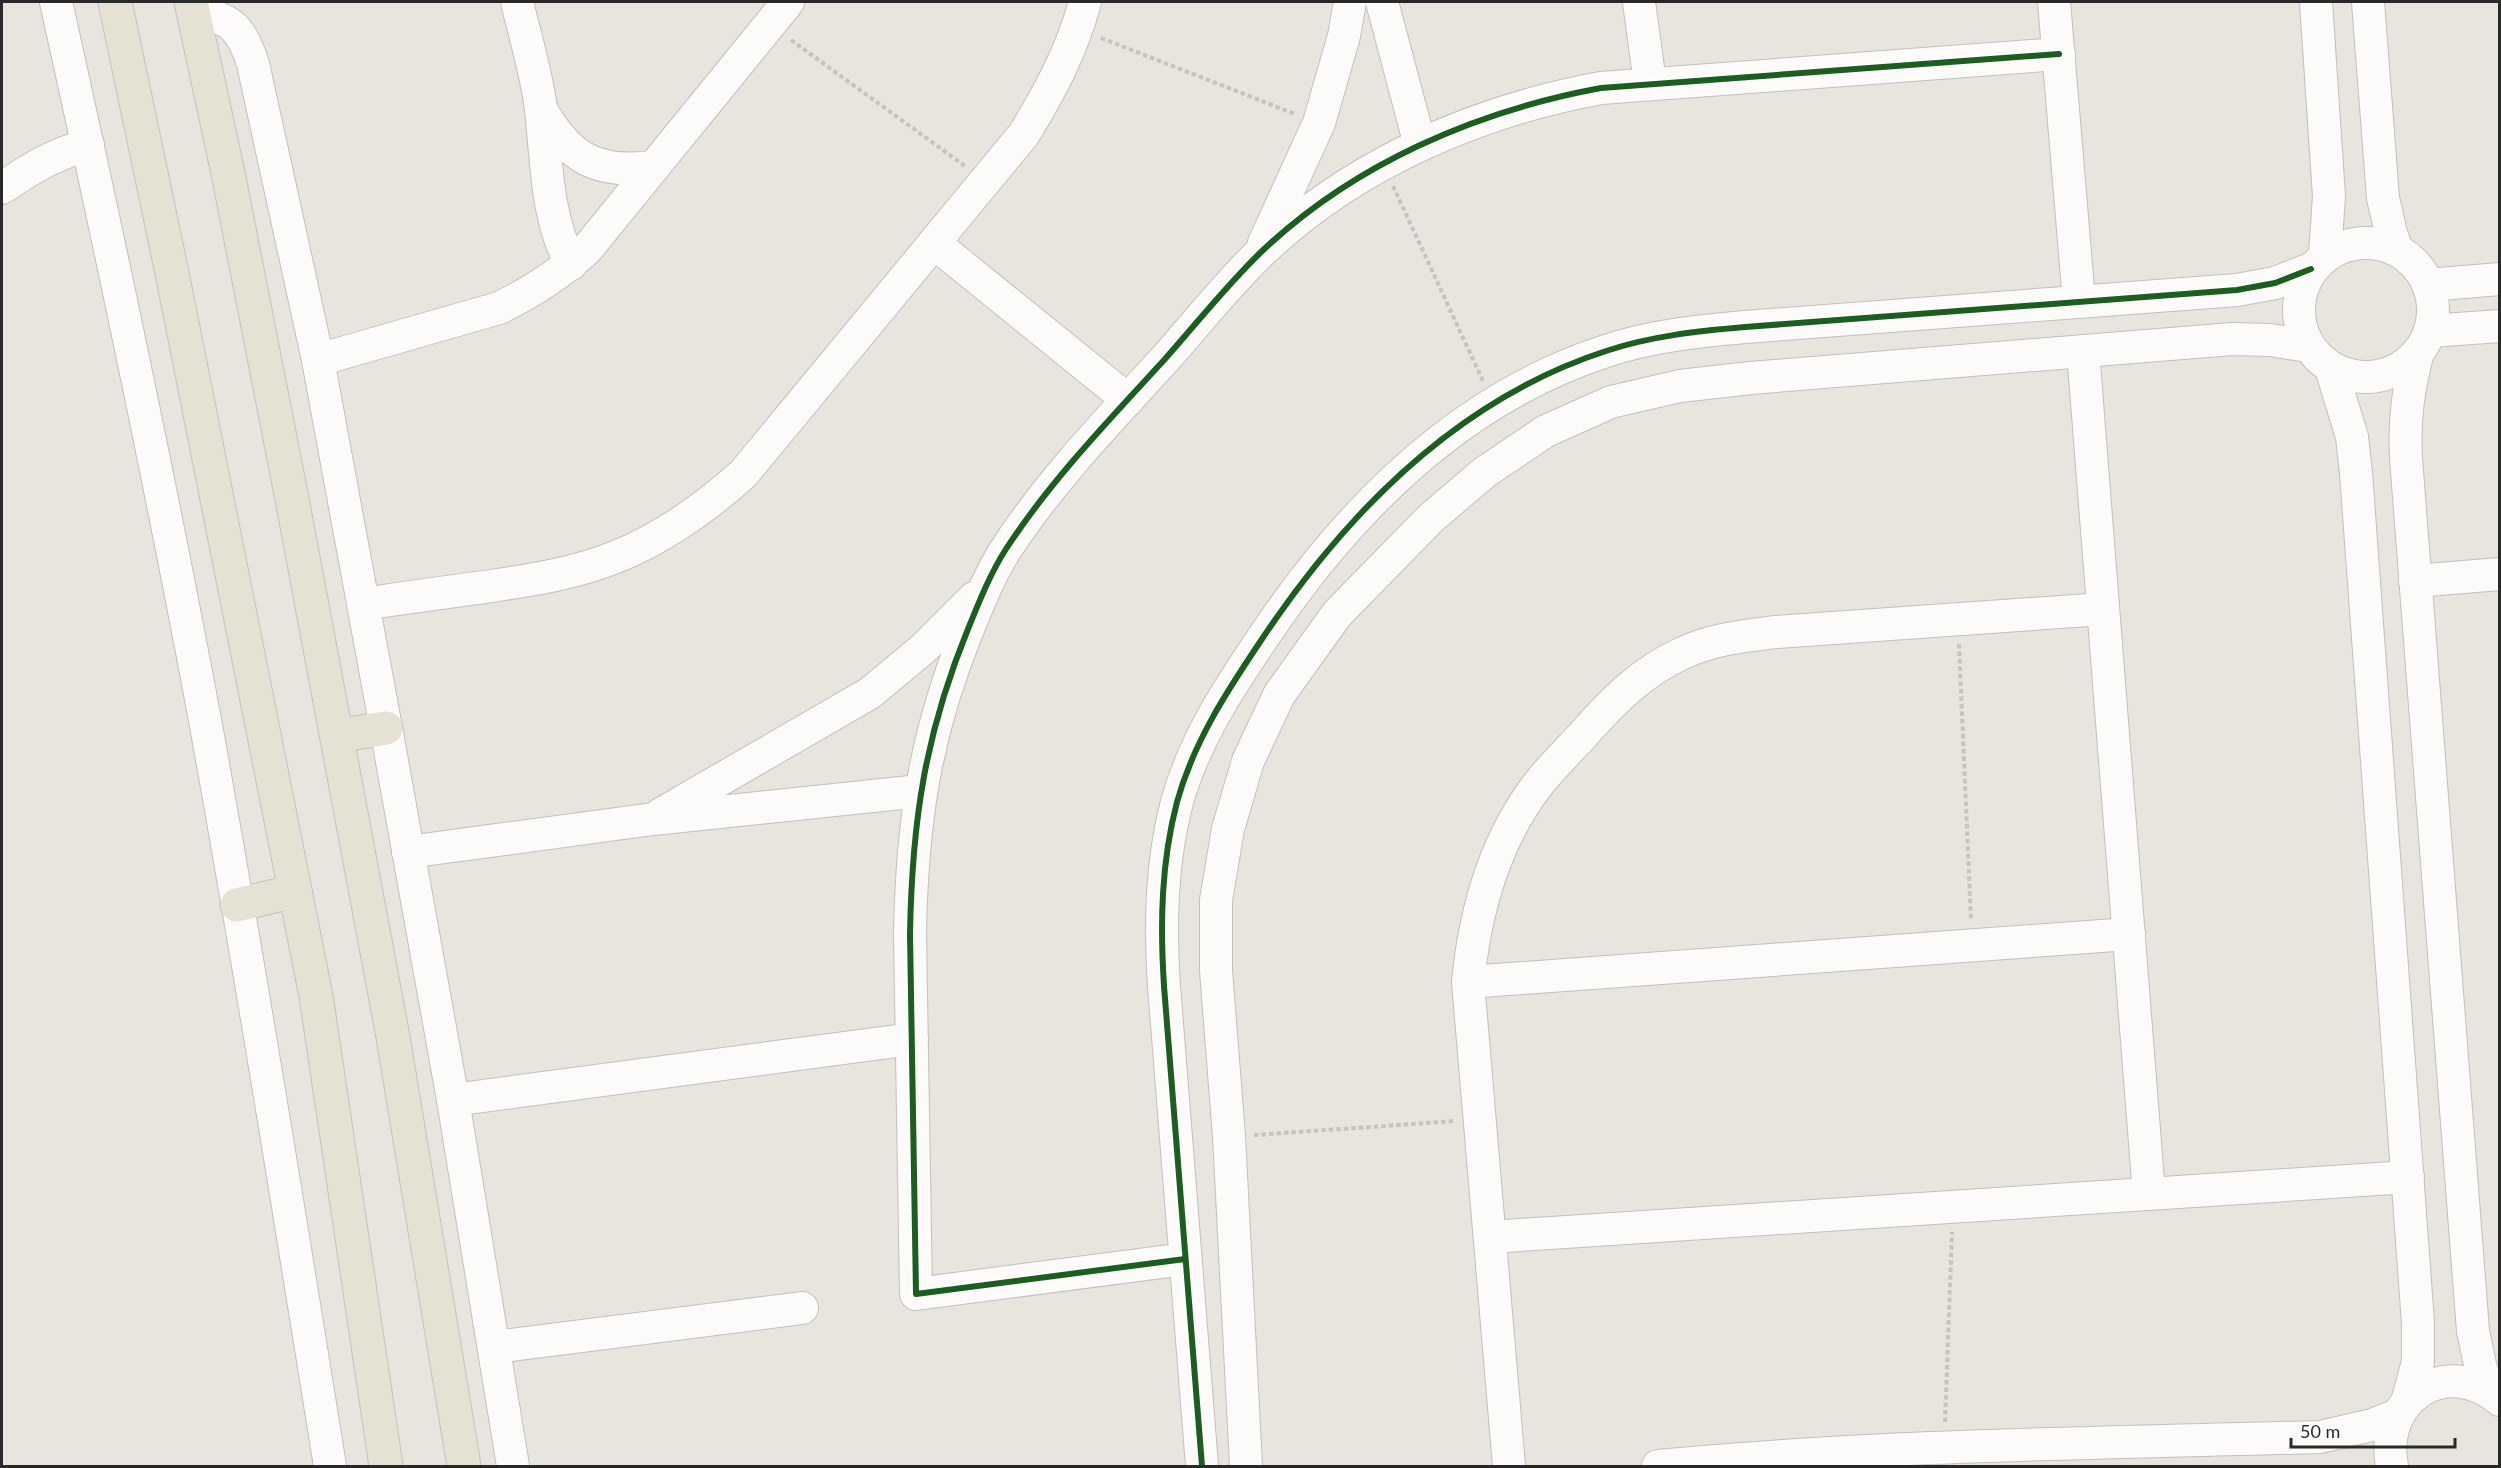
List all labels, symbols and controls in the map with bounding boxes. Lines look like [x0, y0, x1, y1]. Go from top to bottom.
scale bar [2291, 1411, 2454, 1449]
text: 50 m [2300, 1420, 2340, 1442]

